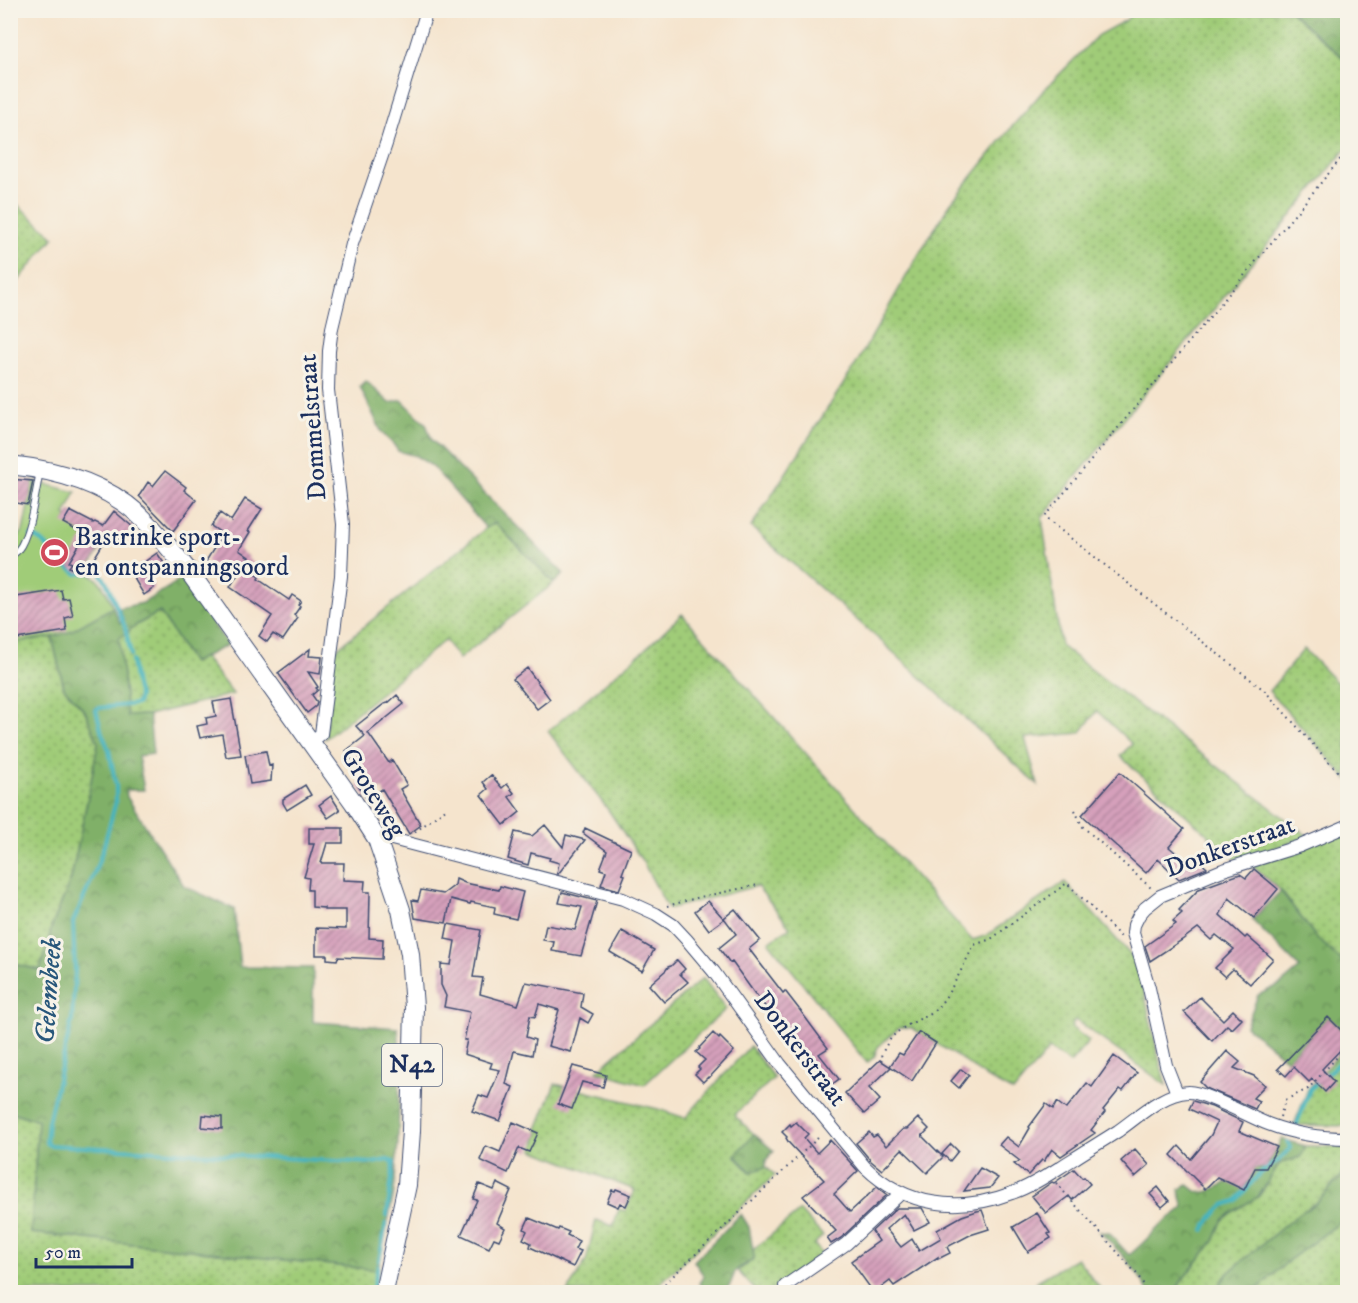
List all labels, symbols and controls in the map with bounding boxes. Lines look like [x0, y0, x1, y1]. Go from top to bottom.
street label: Dommelstraat [291, 353, 335, 501]
place label: Bastrinke sport- en ontspanningsoord [75, 521, 289, 584]
sports icon: Bastrinke sport- en ontspanningsoord [38, 536, 70, 568]
street label: Groteweg [333, 742, 414, 844]
street label: Donkerstraat [1161, 808, 1299, 886]
water label: Gelembeek [28, 936, 70, 1045]
street label: Donkerstraat [746, 985, 854, 1113]
road number: N42 [382, 1044, 442, 1086]
scale bar [36, 1231, 132, 1269]
text: 50 m [45, 1242, 81, 1264]

